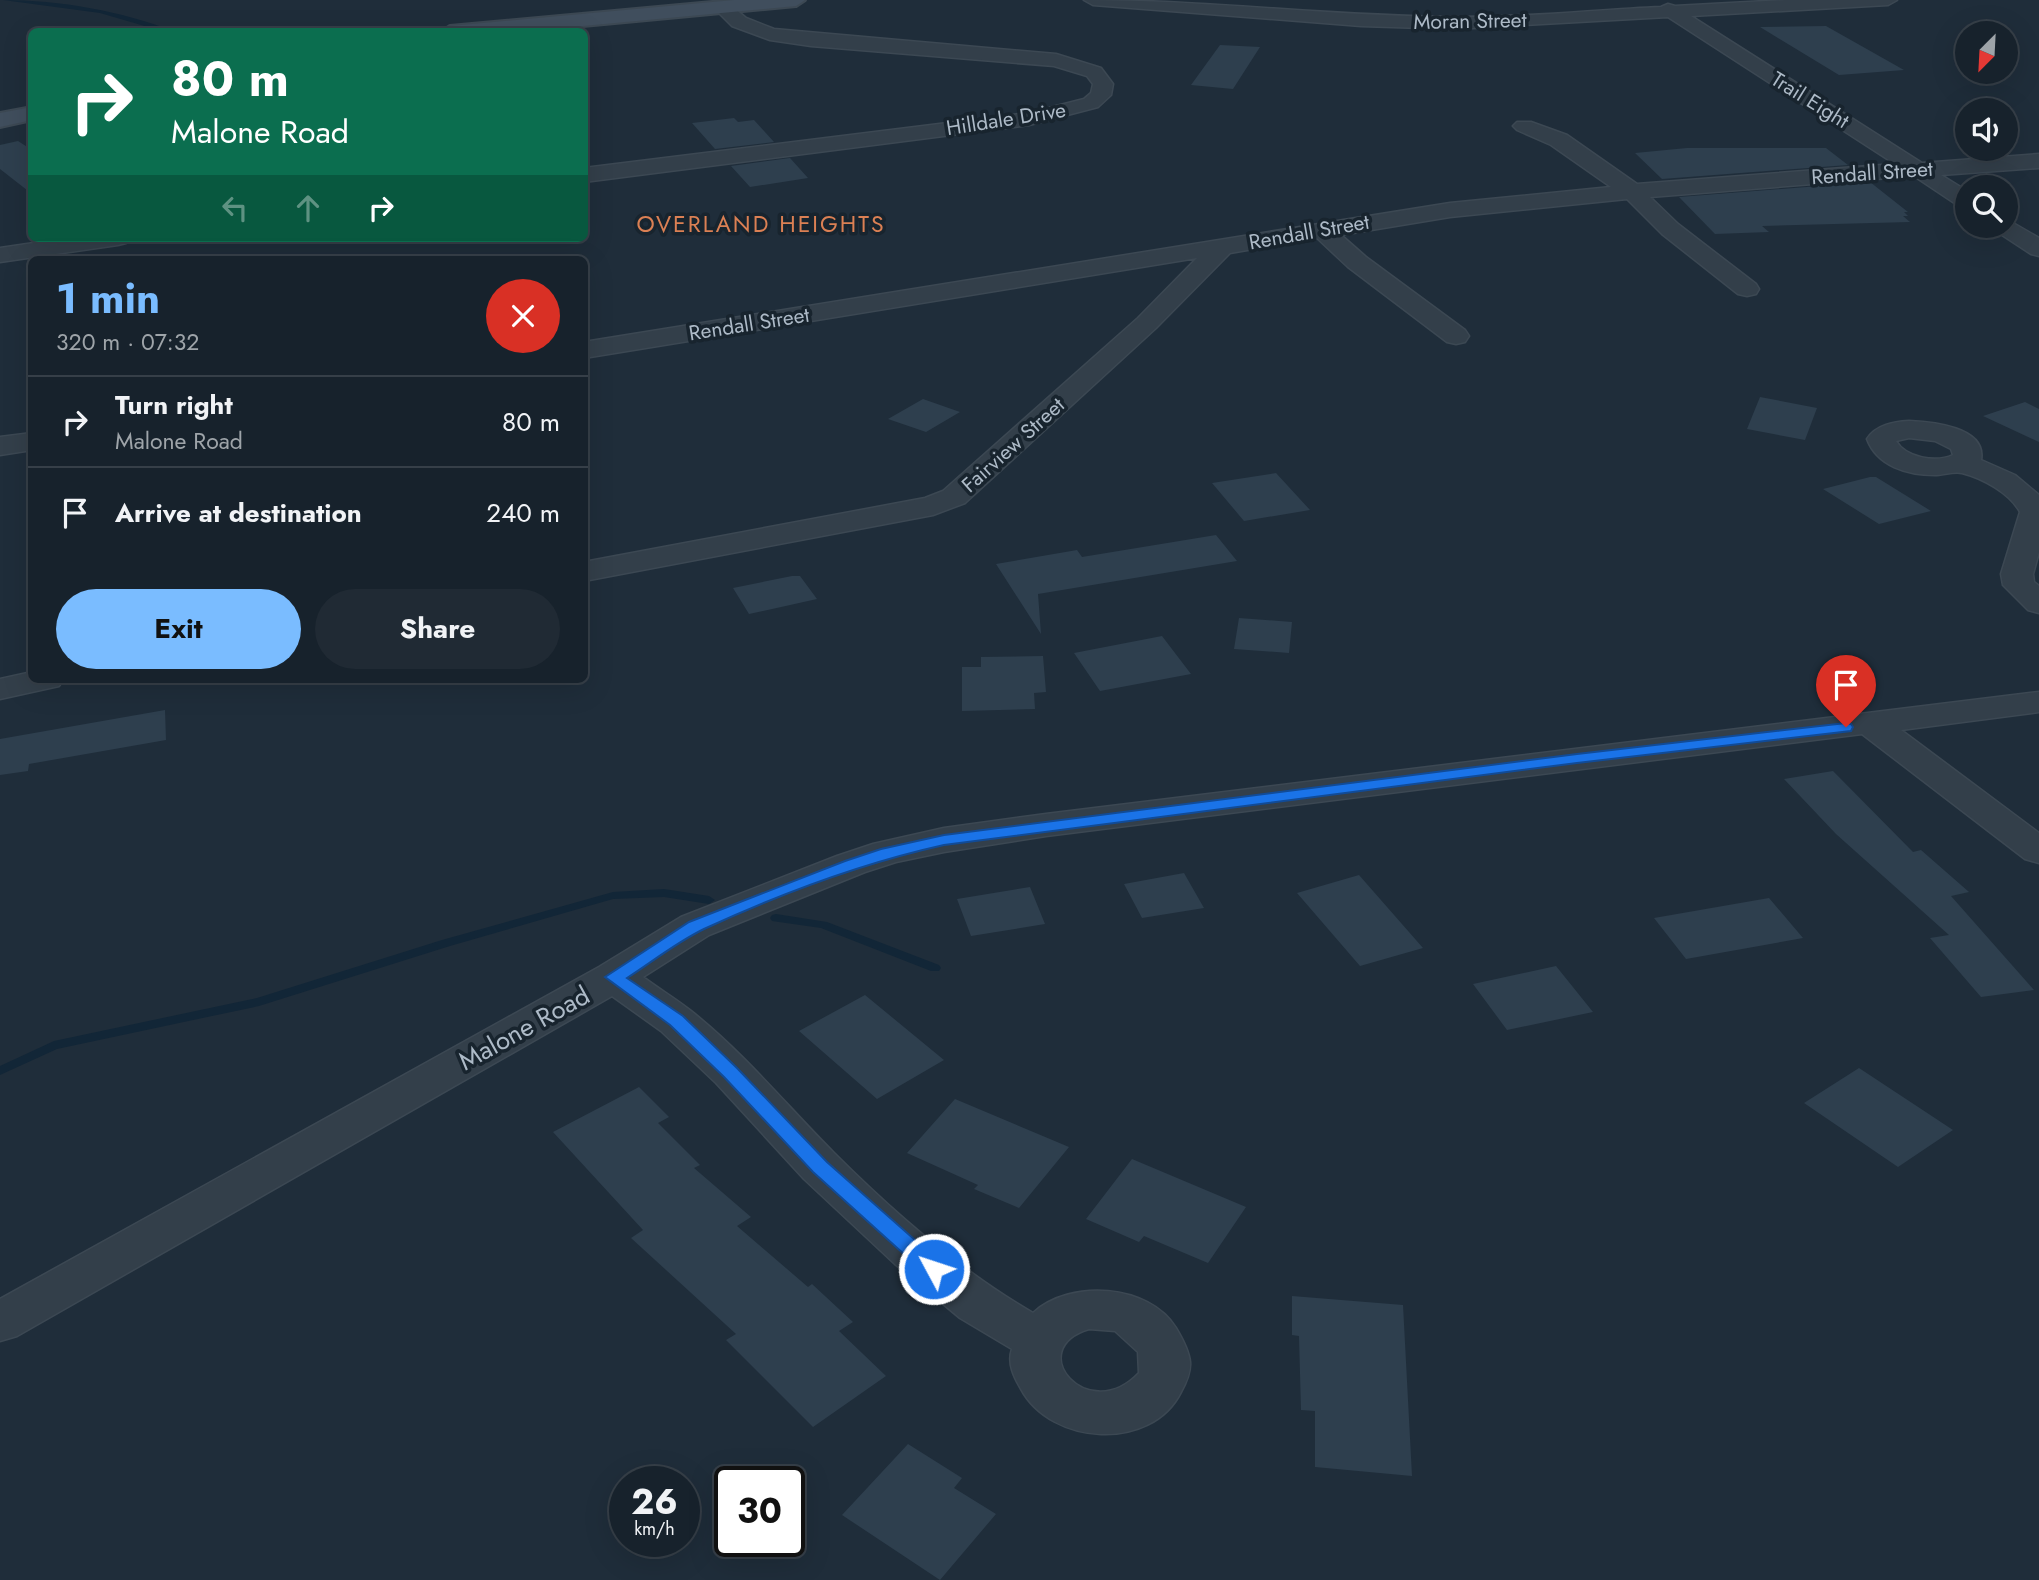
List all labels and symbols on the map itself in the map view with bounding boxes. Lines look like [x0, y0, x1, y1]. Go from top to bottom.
street label: Moran Street [1413, 5, 1527, 37]
north arrow [1955, 21, 2018, 84]
street label: Trail Eight [1765, 64, 1855, 136]
street label: Hilldale Drive [944, 95, 1068, 143]
street label: Rendall Street [1810, 154, 1934, 192]
district label: OVERLAND HEIGHTS [636, 207, 886, 241]
street label: Rendall Street [1246, 207, 1372, 257]
street label: Rendall Street [687, 300, 811, 348]
street label: Fairview Street [955, 391, 1071, 499]
pin [1816, 655, 1876, 727]
street label: Malone Road [452, 976, 596, 1080]
position arrow [897, 1232, 971, 1306]
speed limit sign: 30 [714, 1466, 805, 1557]

